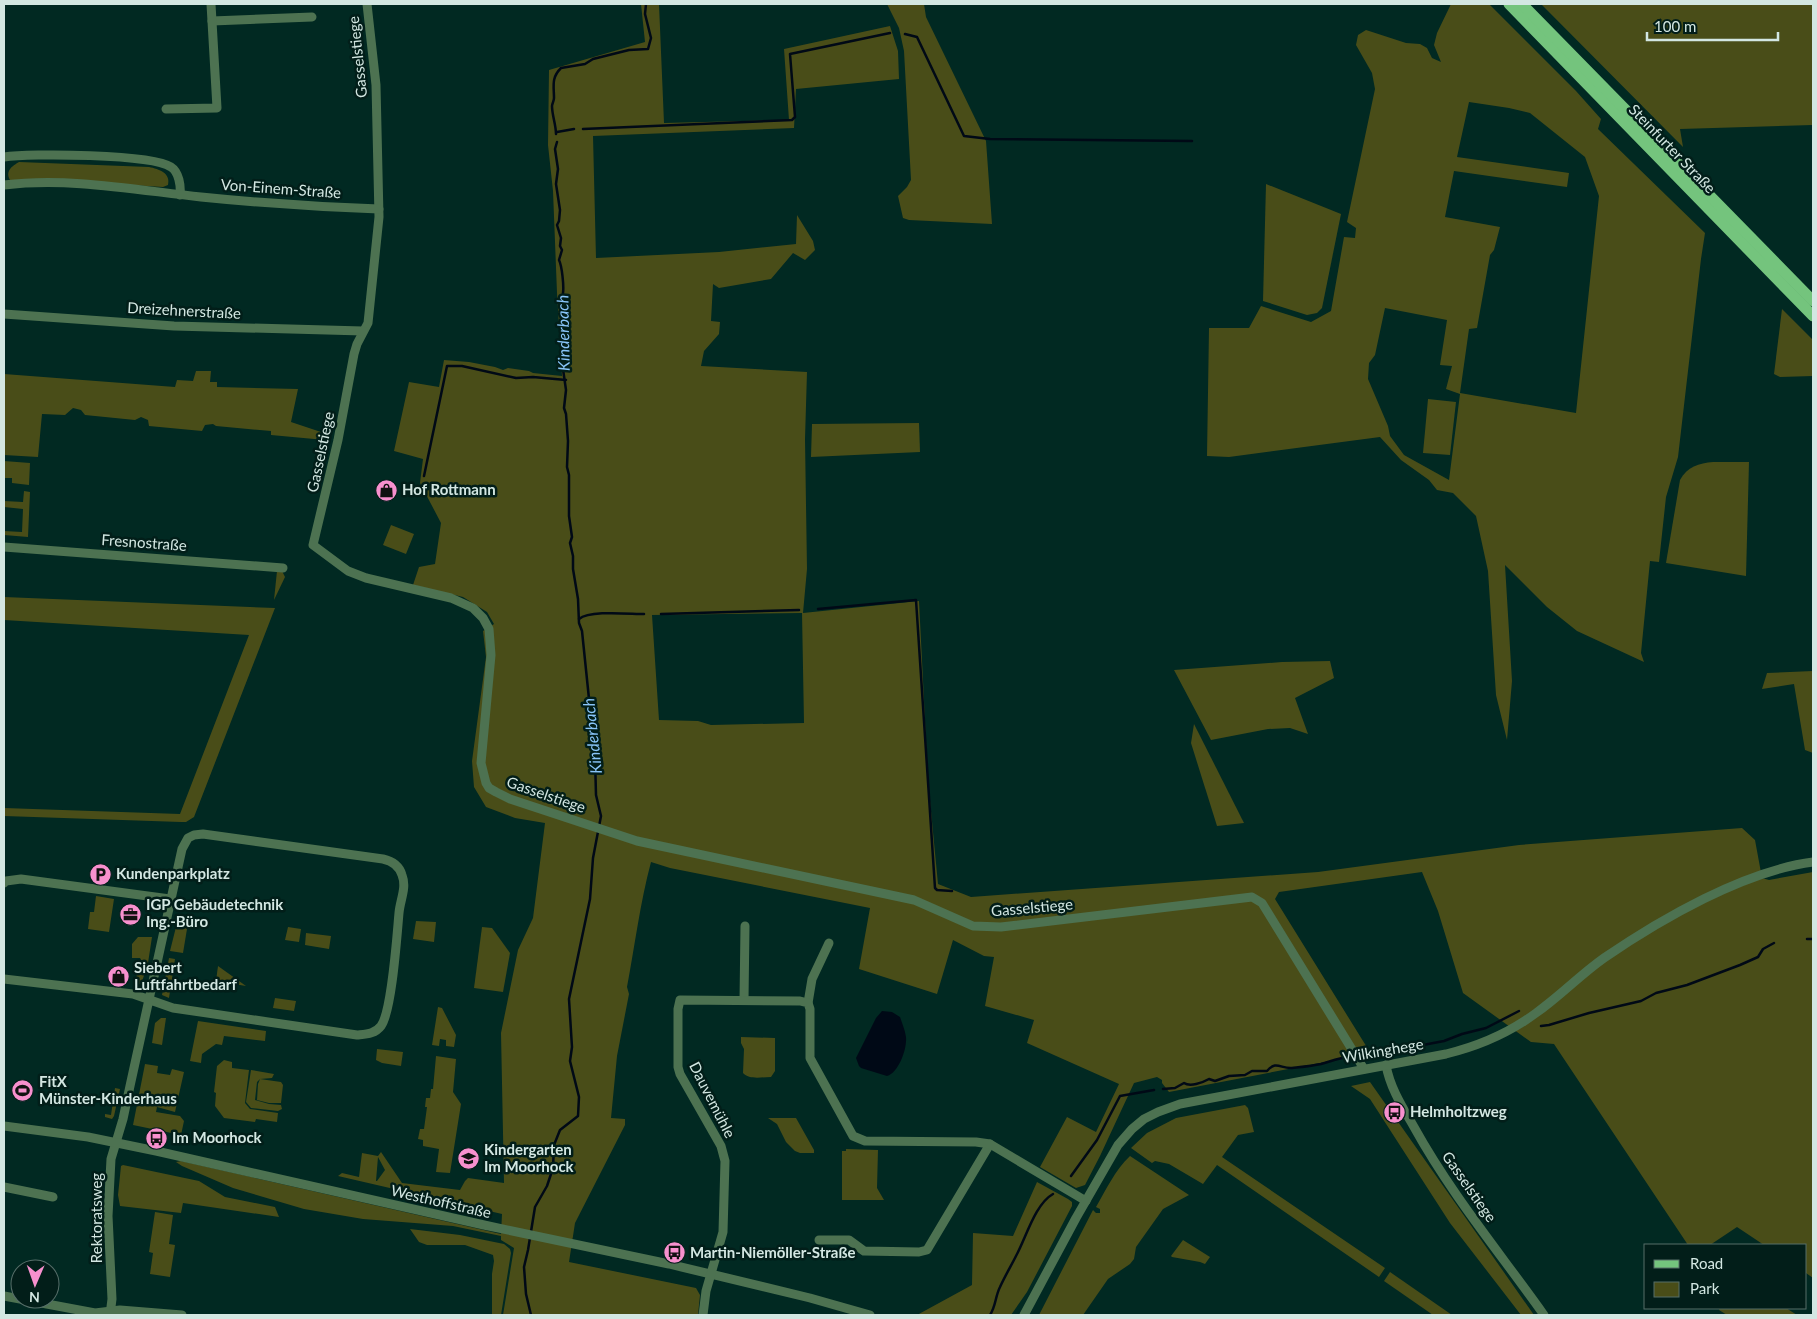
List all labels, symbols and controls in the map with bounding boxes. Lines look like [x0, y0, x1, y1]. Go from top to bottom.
scale bar [1647, 10, 1778, 42]
street label: Gasselstiege [344, 15, 370, 99]
text: 100 m [1654, 17, 1696, 35]
street label: Steinfurter Straße [1626, 100, 1720, 197]
street label: Von-Einem-Straße [220, 175, 342, 201]
water label: Kinderbach [552, 295, 573, 371]
street label: Dreizehnerstraße [127, 298, 241, 322]
street label: Gasselstiege [303, 410, 337, 494]
shop icon: Hof Rottmann [374, 478, 398, 502]
place label: Hof Rottmann [402, 480, 496, 498]
street label: Fresnostraße [101, 530, 187, 554]
water label: Kinderbach [578, 697, 605, 775]
street label: Gasselstiege [505, 772, 588, 816]
parking icon: Kundenparkplatz [88, 862, 112, 886]
place label: Kundenparkplatz [116, 864, 230, 882]
street label: Gasselstiege [990, 894, 1074, 920]
place label: IGP Gebäudetechnik Ing.-Büro [146, 895, 284, 930]
office icon: IGP Gebäudetechnik Ing.-Büro [118, 902, 142, 926]
place label: Siebert Luftfahrtbedarf [134, 958, 237, 993]
shop icon: Siebert Luftfahrtbedarf [106, 965, 130, 989]
street label: Wilkinghege [1341, 1034, 1425, 1066]
street label: Dauvemühle [686, 1058, 740, 1141]
place label: FitX Münster-Kinderhaus [39, 1072, 177, 1107]
sports icon: FitX Münster-Kinderhaus [11, 1079, 35, 1103]
bus stop icon: Helmholtzweg [1382, 1100, 1406, 1124]
place label: Helmholtzweg [1410, 1102, 1507, 1120]
bus stop icon: Im Moorhock [144, 1126, 168, 1150]
place label: Im Moorhock [172, 1128, 263, 1146]
place label: Kindergarten Im Moorhock [484, 1140, 575, 1175]
school or university icon: Kindergarten Im Moorhock [456, 1147, 480, 1171]
street label: Gasselstiege [1439, 1148, 1501, 1225]
street label: Rektoratsweg [87, 1173, 105, 1263]
street label: Westhoffstraße [389, 1181, 493, 1221]
bus stop icon: Martin-Niemöller-Straße [662, 1241, 686, 1265]
place label: Martin-Niemöller-Straße [690, 1243, 856, 1261]
legend [1644, 1244, 1807, 1309]
text: Road [1690, 1254, 1723, 1272]
north arrow [10, 1259, 60, 1309]
text: Park [1690, 1279, 1720, 1297]
text: N [29, 1289, 40, 1306]

